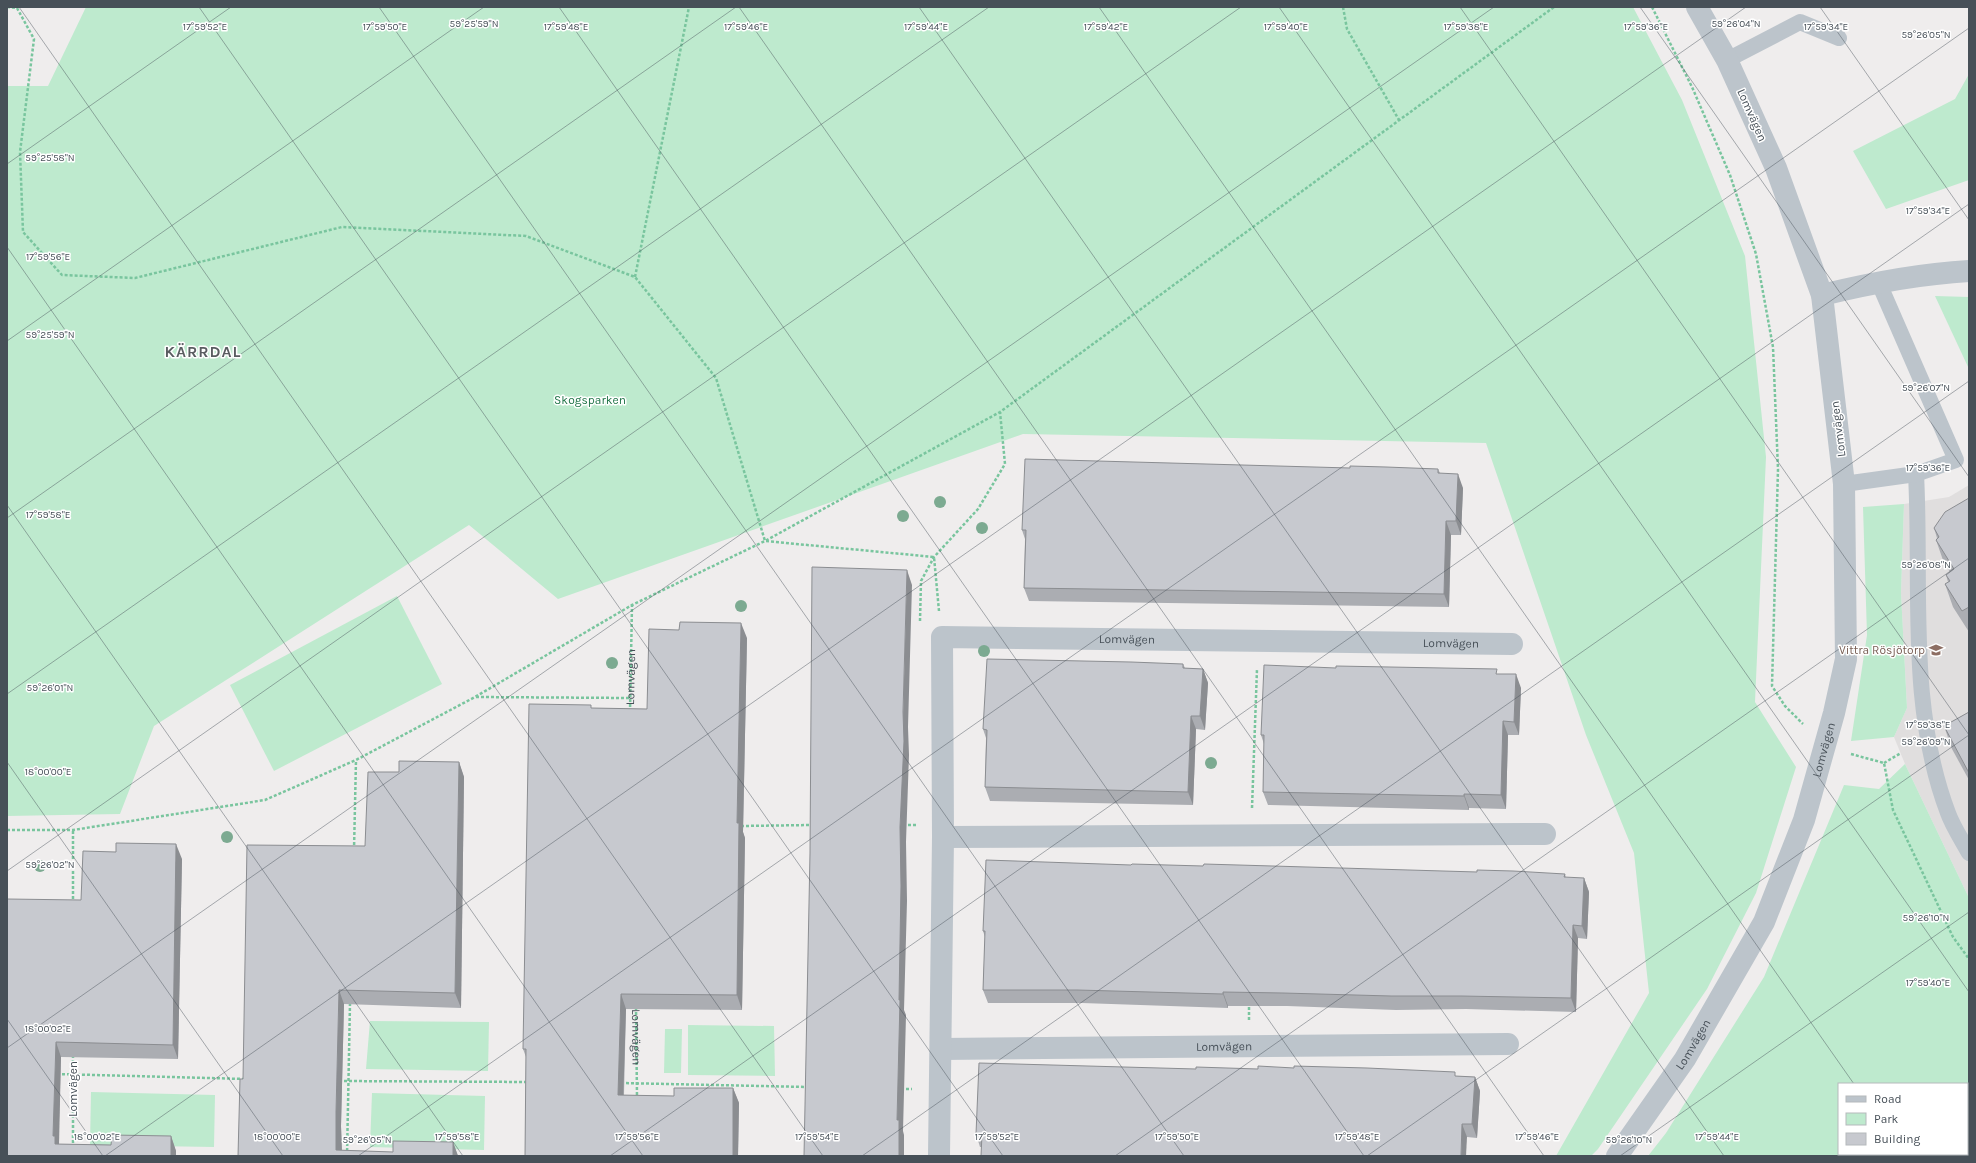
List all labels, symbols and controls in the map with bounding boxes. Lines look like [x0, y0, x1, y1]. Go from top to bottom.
text: 59°25'59"N [450, 18, 498, 30]
text: 59°26'04"N [1711, 18, 1761, 30]
text: 17°59'52"E [183, 21, 227, 33]
text: 17°59'50"E [363, 21, 407, 33]
text: 17°59'48"E [544, 21, 588, 33]
text: 17°59'46"E [724, 21, 768, 33]
text: 17°59'44"E [904, 21, 948, 33]
text: 17°59'42"E [1084, 21, 1128, 33]
text: 17°59'40"E [1264, 21, 1308, 33]
text: 17°59'38"E [1444, 21, 1488, 33]
text: 17°59'36"E [1624, 21, 1668, 33]
text: 17°59'34"E [1804, 21, 1848, 33]
text: 59°26'05"N [1901, 29, 1951, 41]
street label: Lomvägen [1734, 86, 1770, 144]
text: 59°25'58"N [25, 152, 75, 164]
text: 17°59'34"E [1906, 205, 1950, 217]
text: 17°59'56"E [26, 251, 70, 263]
text: 59°25'59"N [26, 329, 74, 341]
district label: KÄRRDAL [165, 342, 241, 361]
text: 59°26'07"N [1902, 382, 1950, 394]
park label: Skogsparken [554, 393, 626, 407]
street label: Lomvägen [1828, 400, 1848, 458]
text: 17°59'36"E [1906, 462, 1950, 474]
text: 17°59'58"E [26, 509, 70, 521]
text: 59°26'08"N [1901, 559, 1951, 571]
street label: Lomvägen [1099, 632, 1155, 647]
street label: Lomvägen [1423, 636, 1479, 651]
school or university icon: Vittra Rösjötorp [1928, 642, 1944, 658]
place label: Vittra Rösjötorp [1839, 643, 1925, 657]
street label: Lomvägen [623, 649, 638, 705]
text: 59°26'01"N [27, 682, 73, 694]
text: 17°59'38"E [1906, 719, 1950, 731]
street label: Lomvägen [1809, 721, 1838, 779]
text: 59°26'09"N [1901, 736, 1951, 748]
text: 18°00'00"E [25, 766, 71, 778]
text: 59°26'02"N [25, 859, 75, 871]
text: 59°26'10"N [1903, 912, 1949, 924]
text: 17°59'40"E [1906, 977, 1950, 989]
street label: Lomvägen [629, 1009, 644, 1065]
street label: Lomvägen [1673, 1017, 1713, 1073]
text: 18°00'02"E [25, 1023, 71, 1035]
street label: Lomvägen [1196, 1039, 1252, 1054]
street label: Lomvägen [66, 1061, 80, 1117]
legend [1838, 1083, 1968, 1155]
text: Road [1874, 1092, 1902, 1106]
text: Park [1874, 1112, 1899, 1126]
text: 18°00'02"E [74, 1131, 120, 1143]
text: 18°00'00"E [254, 1131, 300, 1143]
text: 17°59'58"E [435, 1131, 479, 1143]
text: 17°59'56"E [615, 1131, 659, 1143]
text: 17°59'54"E [795, 1131, 839, 1143]
text: 17°59'52"E [975, 1131, 1019, 1143]
text: 17°59'50"E [1155, 1131, 1199, 1143]
text: 17°59'48"E [1335, 1131, 1379, 1143]
text: 17°59'46"E [1515, 1131, 1559, 1143]
text: 17°59'44"E [1695, 1131, 1739, 1143]
text: Building [1874, 1132, 1921, 1146]
text: 59°26'05"N [342, 1134, 392, 1146]
text: 59°26'10"N [1606, 1134, 1652, 1146]

